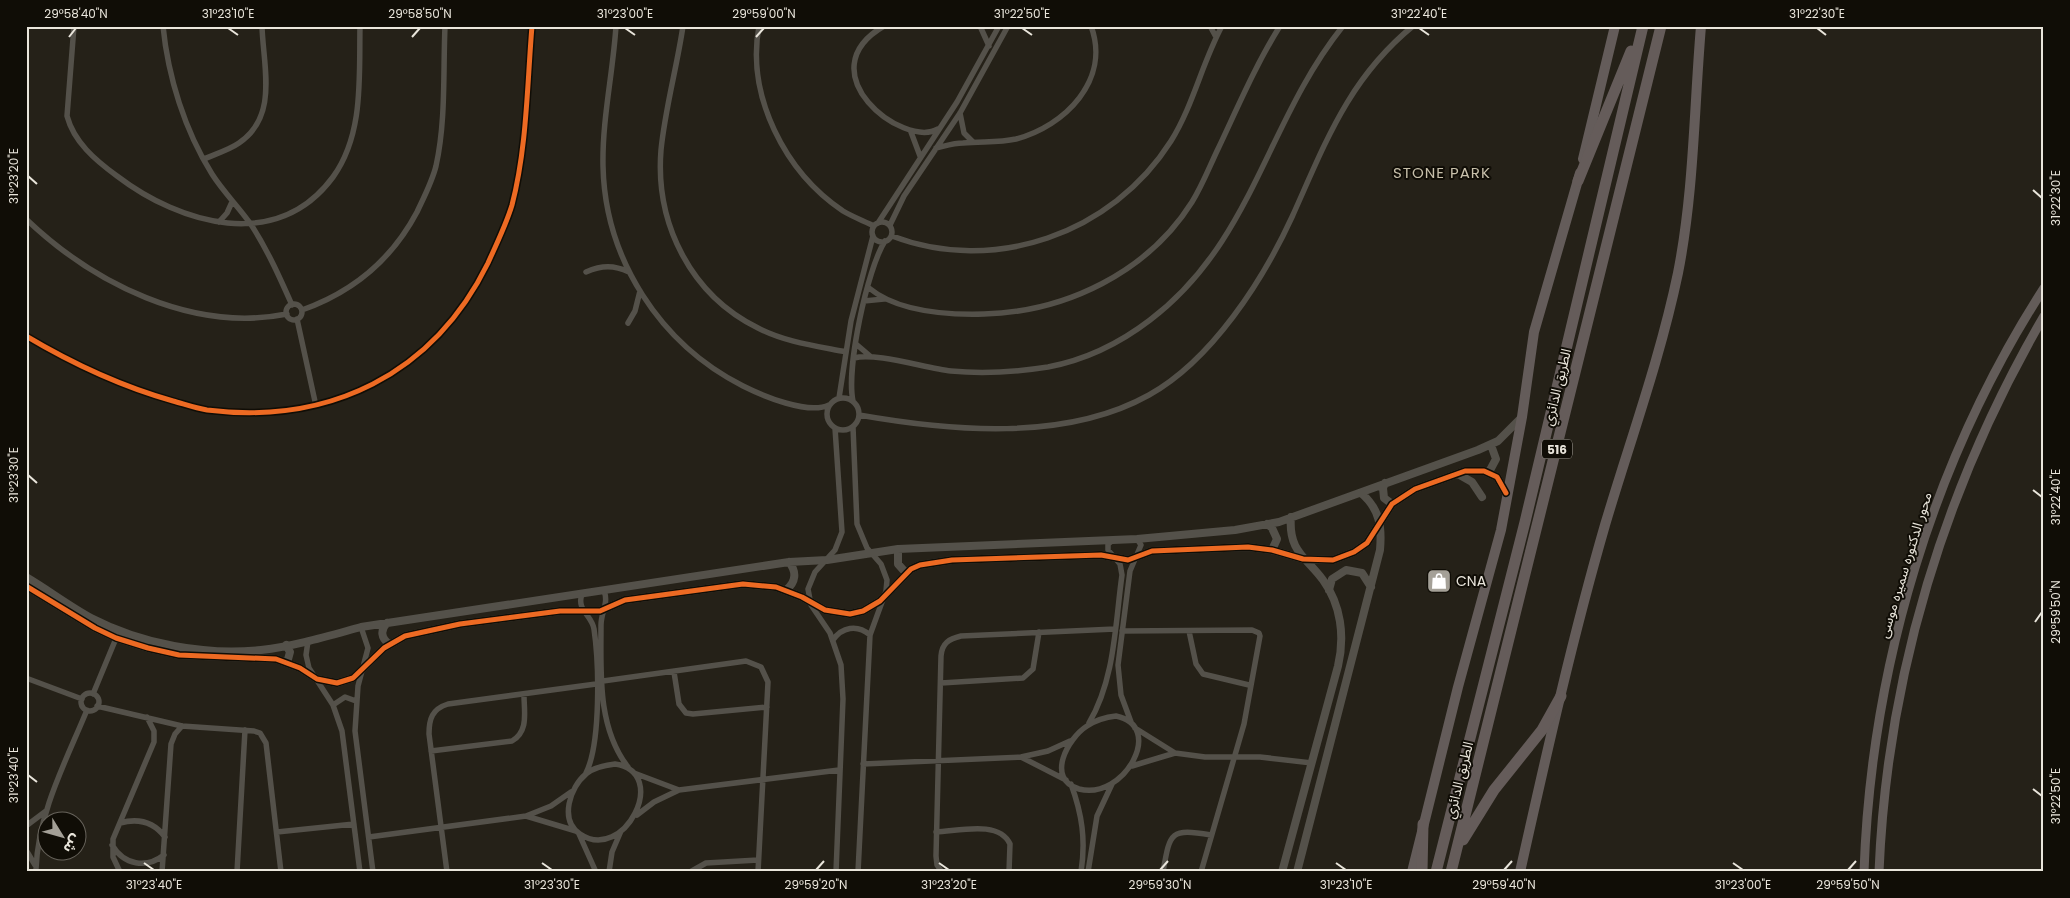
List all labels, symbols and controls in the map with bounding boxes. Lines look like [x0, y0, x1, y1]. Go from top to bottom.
text: 29°58'40"N [44, 5, 108, 22]
text: 31°23'10"E [202, 5, 254, 22]
text: 29°58'50"N [388, 5, 452, 22]
text: 31°23'00"E [597, 5, 653, 22]
text: 29°59'00"N [732, 5, 796, 22]
text: 31°22'50"E [994, 5, 1050, 22]
text: 31°22'40"E [1391, 5, 1447, 22]
text: 31°22'30"E [1789, 5, 1845, 22]
text: 31°23'20"E [5, 148, 22, 204]
district label: STONE PARK [1393, 162, 1491, 183]
text: 31°22'30"E [2047, 170, 2064, 226]
street label: الطريق الدائري [1538, 346, 1577, 428]
road number: 516 [1542, 439, 1572, 458]
text: 31°23'30"E [5, 447, 22, 503]
text: 31°22'40"E [2047, 469, 2064, 525]
street label: محور الدكتوره سميره موسى [1873, 490, 1937, 640]
shop icon: CNA [1426, 568, 1452, 594]
place label: CNA [1456, 571, 1486, 591]
text: 29°59'50"N [2047, 580, 2064, 644]
street label: الطريق الدائري [1440, 739, 1479, 821]
text: 31°23'40"E [5, 747, 22, 803]
text: 31°22'50"E [2047, 768, 2064, 824]
north arrow [38, 810, 88, 860]
text: ش [59, 830, 86, 858]
text: 31°23'40"E [126, 876, 182, 893]
text: 31°23'30"E [524, 876, 580, 893]
text: 29°59'20"N [785, 876, 847, 893]
text: 31°23'20"E [921, 876, 977, 893]
text: 29°59'30"N [1129, 876, 1191, 893]
text: 31°23'10"E [1320, 876, 1372, 893]
text: 29°59'40"N [1472, 876, 1536, 893]
text: 31°23'00"E [1715, 876, 1771, 893]
text: 29°59'50"N [1816, 876, 1880, 893]

